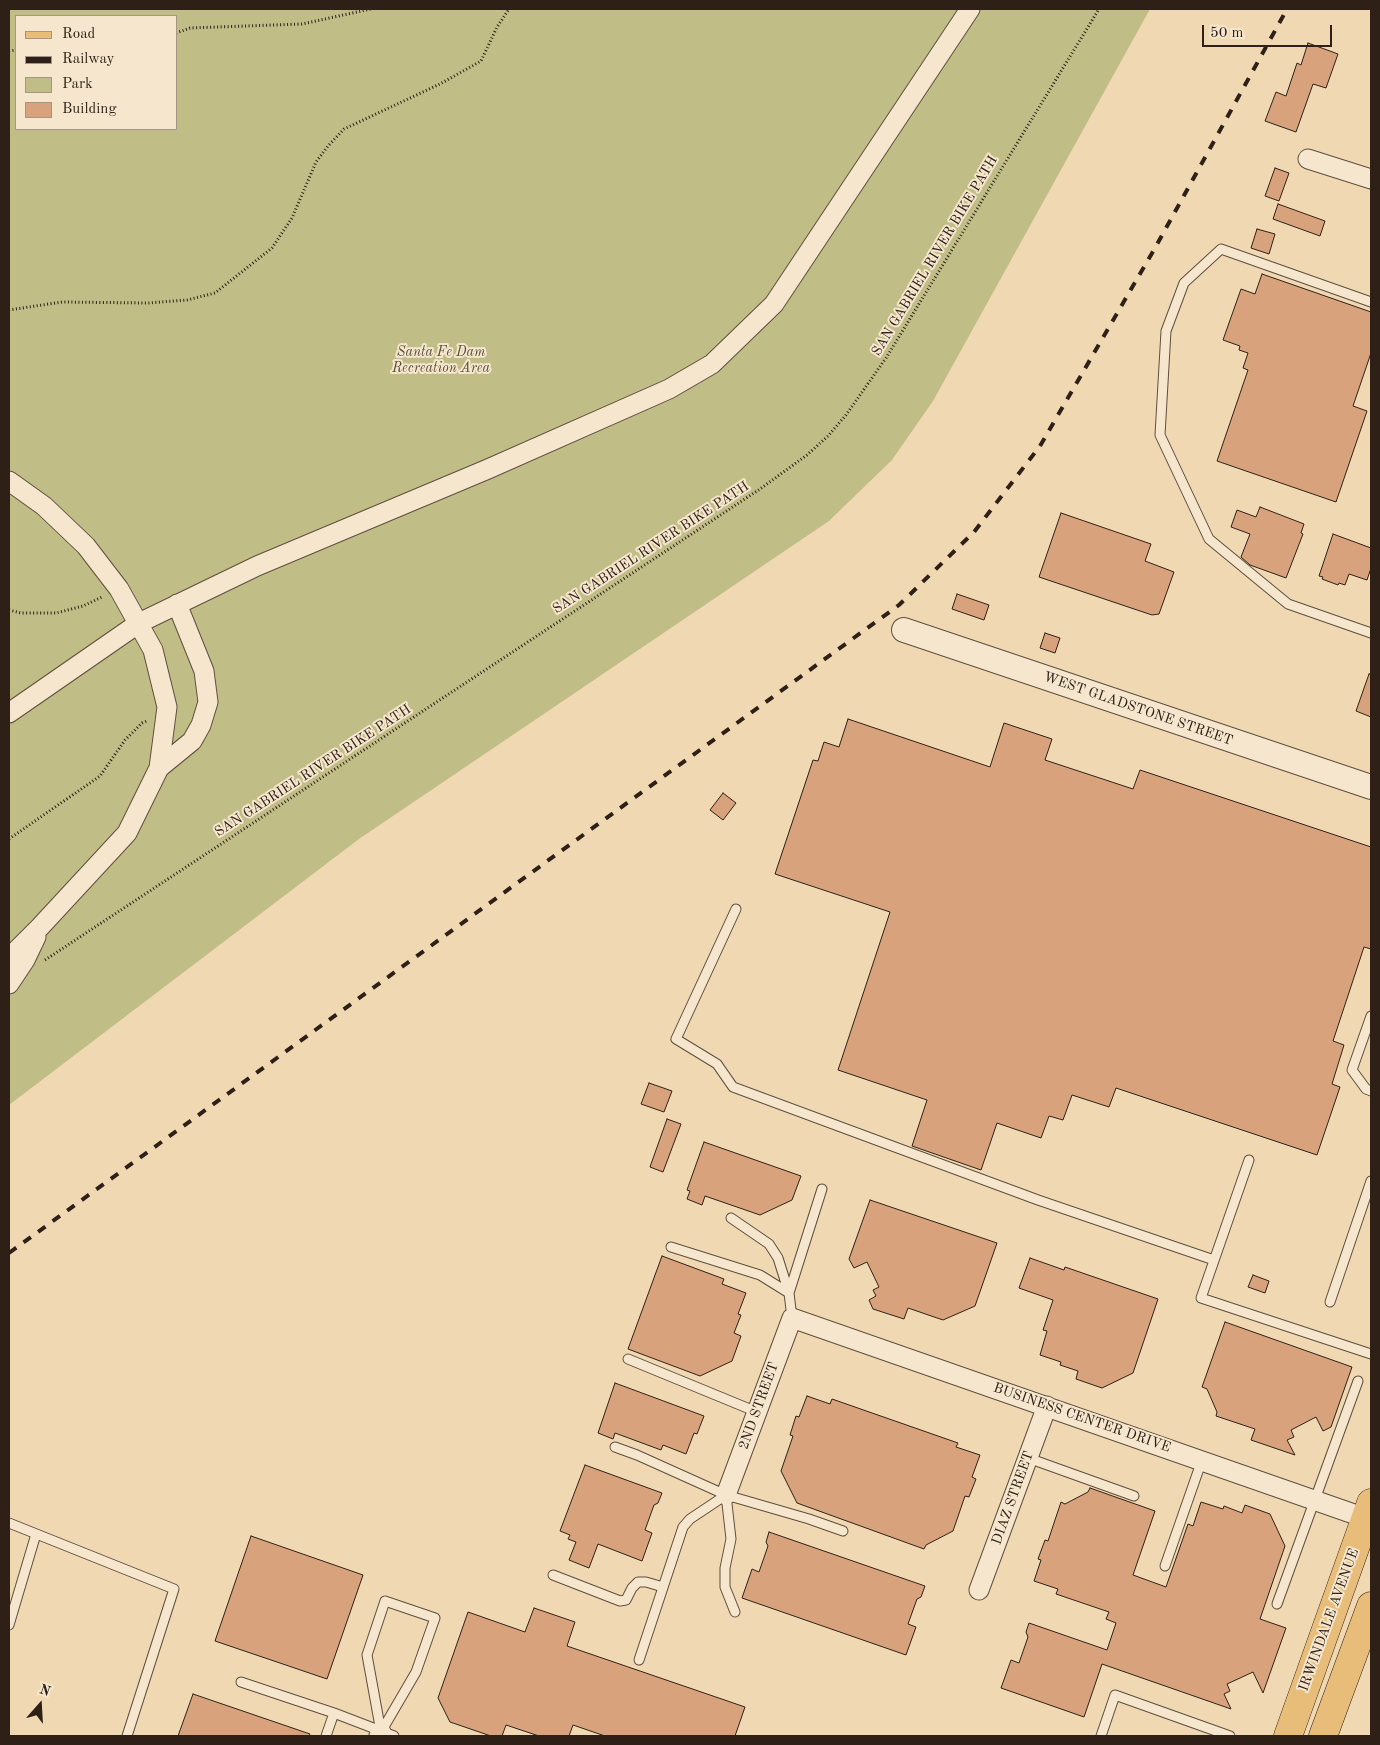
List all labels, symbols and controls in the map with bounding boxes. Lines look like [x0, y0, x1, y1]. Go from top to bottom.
legend [15, 15, 178, 130]
scale bar [1205, 15, 1335, 47]
text: 50 m [1210, 26, 1244, 41]
text: Road [62, 27, 95, 42]
text: Railway [62, 52, 115, 67]
text: Park [62, 77, 93, 92]
text: Building [62, 102, 117, 117]
street label: SAN GABRIEL RIVER BIKE PATH [868, 153, 1002, 359]
park label: Santa Fe Dam Recreation Area [392, 344, 490, 377]
street label: SAN GABRIEL RIVER BIKE PATH [550, 478, 752, 618]
street label: WEST GLADSTONE STREET [1041, 669, 1235, 749]
street label: SAN GABRIEL RIVER BIKE PATH [212, 701, 414, 841]
street label: 2ND STREET [735, 1360, 783, 1452]
street label: BUSINESS CENTER DRIVE [991, 1380, 1173, 1456]
street label: DIAZ STREET [988, 1449, 1038, 1547]
street label: IRWINDALE AVENUE [1295, 1546, 1363, 1694]
north arrow [15, 1680, 65, 1730]
text: N [38, 1682, 52, 1699]

